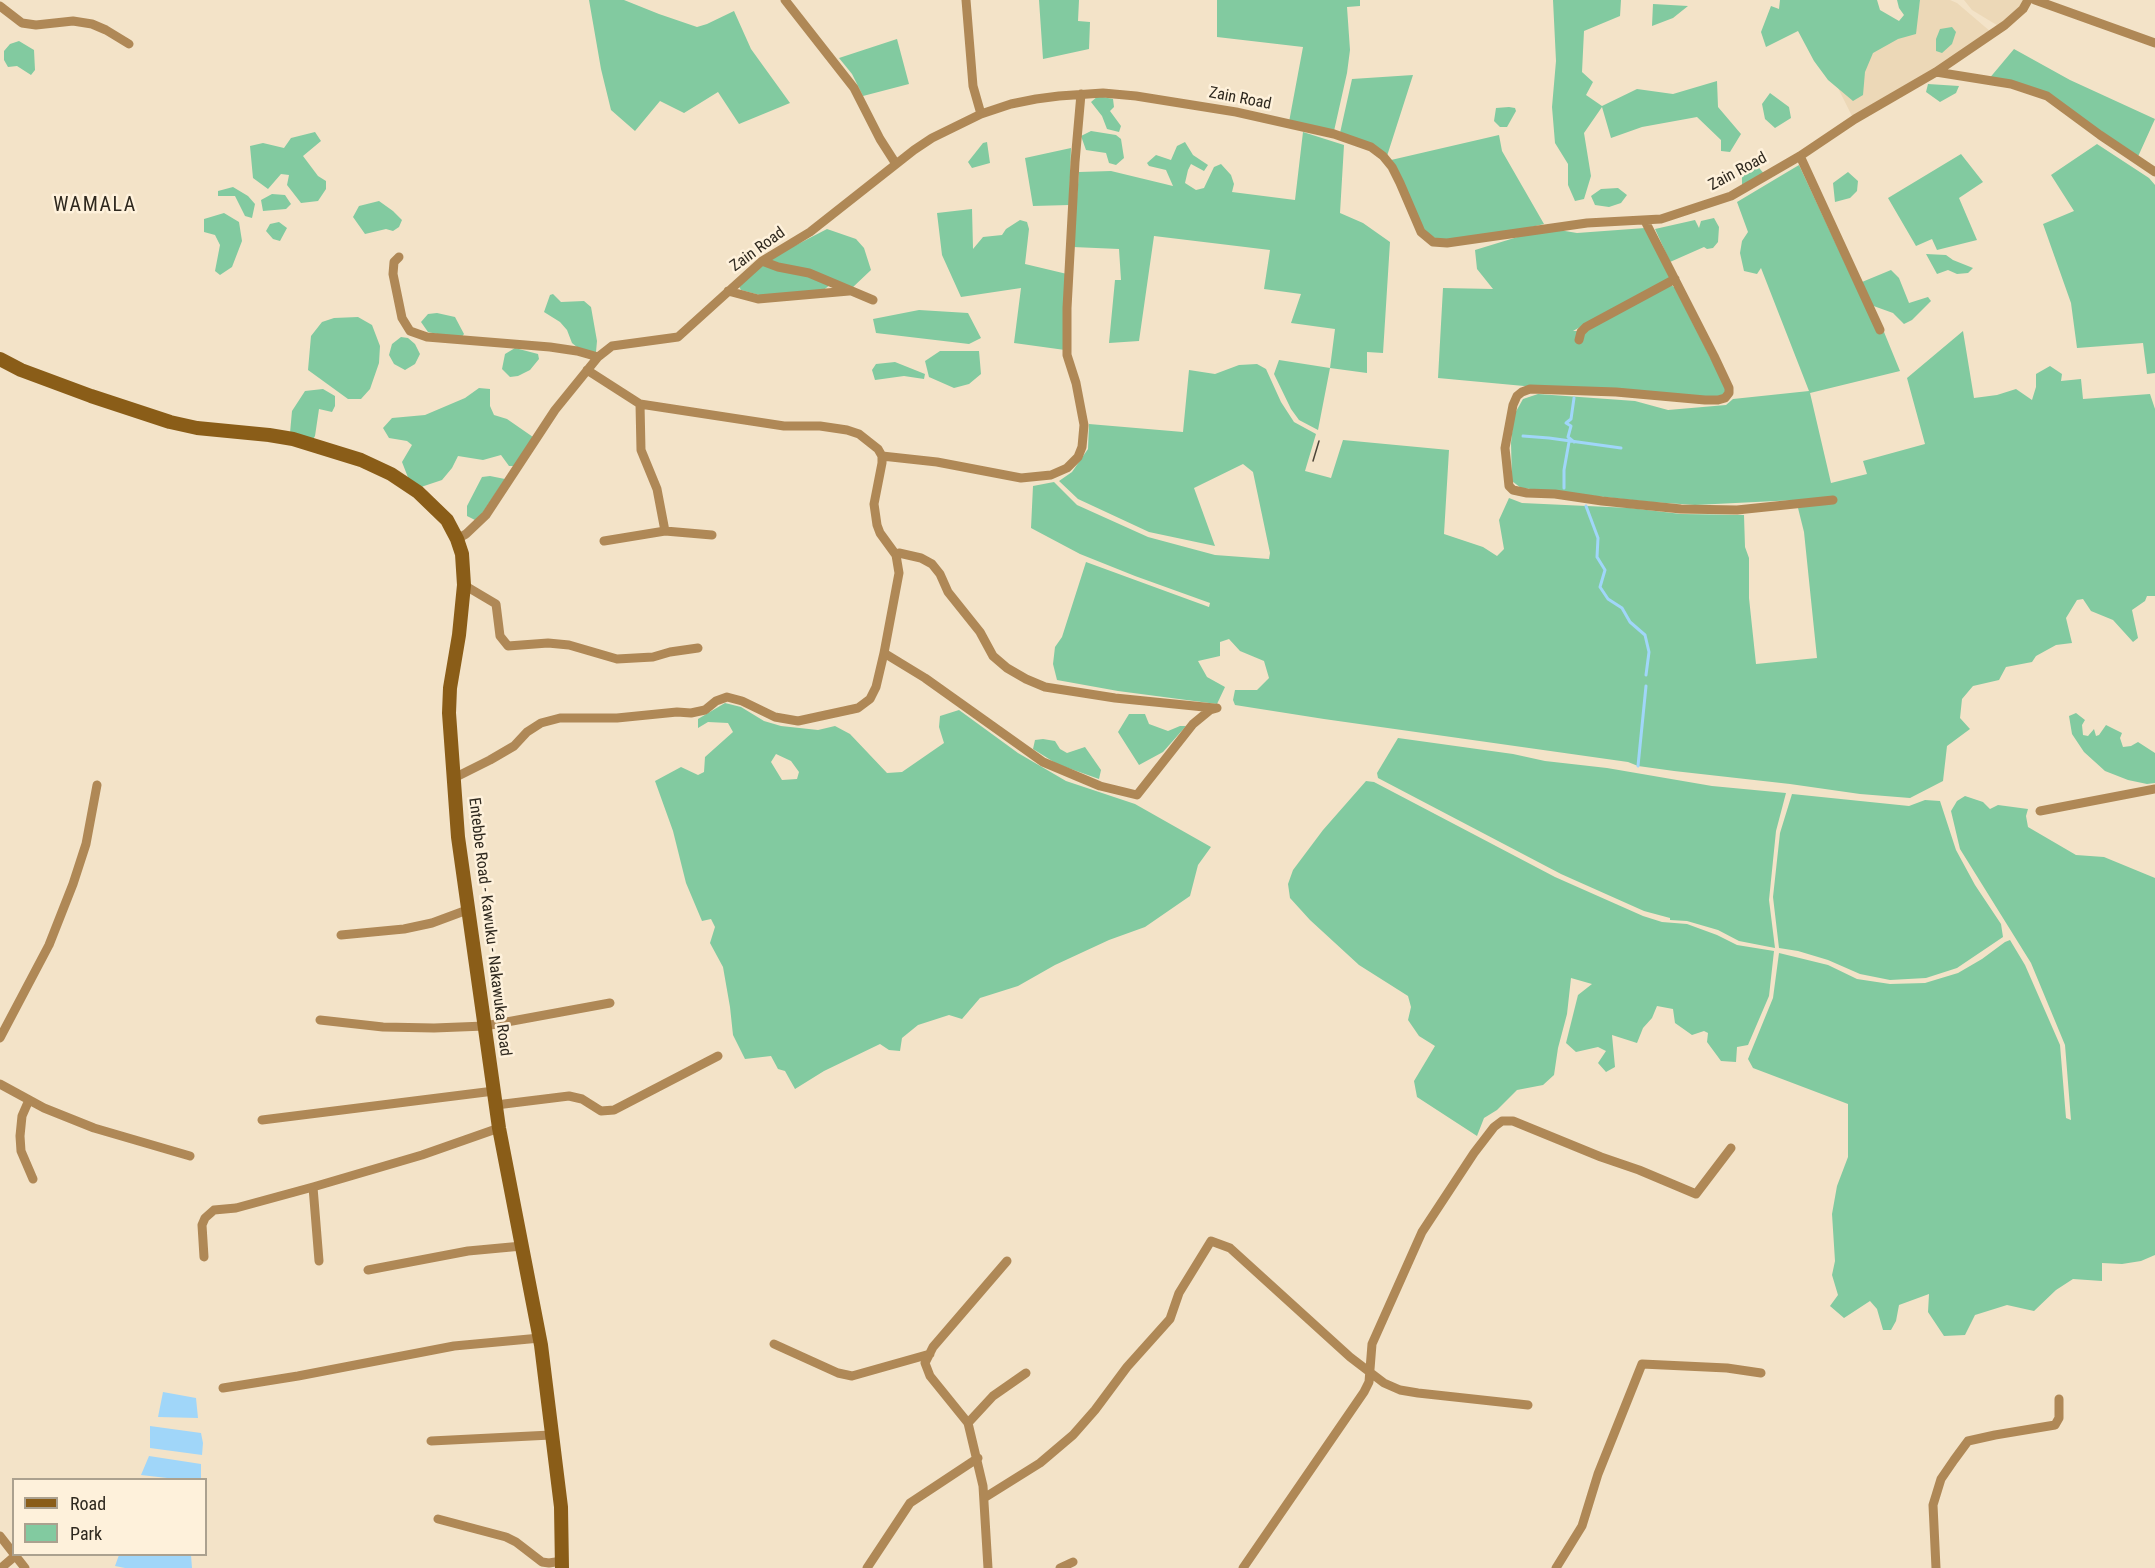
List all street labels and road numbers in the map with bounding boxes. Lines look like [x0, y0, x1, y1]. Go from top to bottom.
street label: Zain Road [1207, 84, 1273, 114]
street label: Zain Road [1706, 149, 1770, 195]
street label: Zain Road [727, 224, 789, 276]
street label: Entebbe Road - Kawuku - Nakawuka Road [464, 797, 514, 1057]

